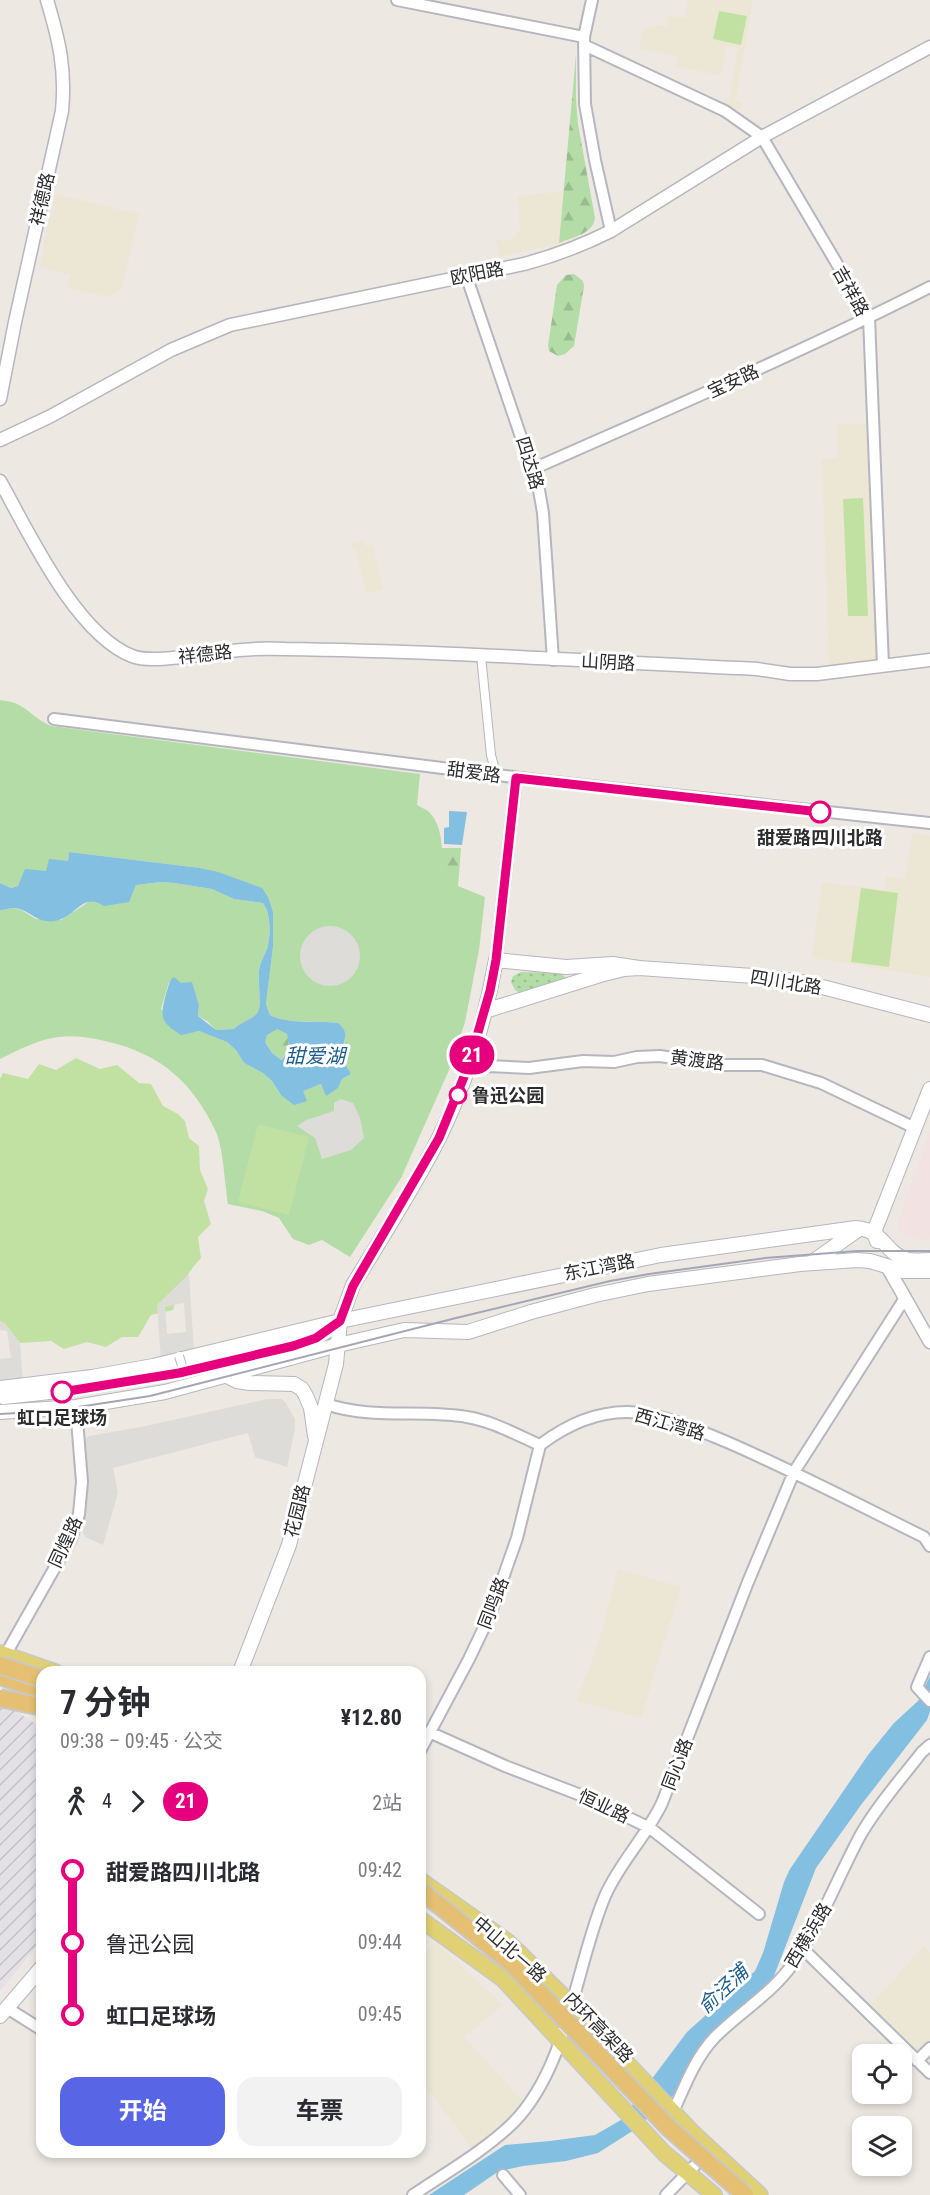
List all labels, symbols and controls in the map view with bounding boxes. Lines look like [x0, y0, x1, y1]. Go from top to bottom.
street label: 祥德路 [26, 170, 58, 228]
street label: 欧阳路 [448, 258, 506, 288]
street label: 吉祥路 [829, 262, 873, 320]
street label: 宝安路 [704, 360, 762, 402]
street label: 四达路 [512, 434, 548, 492]
street label: 祥德路 [177, 641, 233, 667]
street label: 山阴路 [580, 650, 636, 674]
street label: 甜爱路 [446, 758, 502, 786]
marker: 甜爱路四川北路 [809, 801, 831, 823]
place label: 甜爱路四川北路 [757, 827, 883, 848]
street label: 四川北路 [749, 966, 823, 998]
line badge: 21 [445, 1036, 499, 1074]
text: 21 [461, 1043, 483, 1067]
water label: 甜爱湖 [285, 1044, 348, 1068]
street label: 黄渡路 [669, 1046, 725, 1074]
place label: 鲁迅公园 [472, 1085, 544, 1106]
marker: 鲁迅公园 [449, 1086, 467, 1104]
street label: 东江湾路 [562, 1250, 636, 1284]
marker: 虹口足球场 [51, 1381, 73, 1403]
street label: 西江湾路 [633, 1404, 707, 1444]
place label: 虹口足球场 [17, 1407, 107, 1428]
street label: 花园路 [280, 1482, 314, 1540]
street label: 同煌路 [44, 1513, 86, 1571]
street label: 同鸣路 [474, 1574, 512, 1632]
text: 7 分钟 [60, 1683, 150, 1722]
text: ¥12.80 [341, 1705, 402, 1730]
text: 09:38 – 09:45 · 公交 [60, 1729, 223, 1753]
street label: 同心路 [658, 1735, 696, 1793]
icon: walk [60, 1785, 93, 1818]
icon: forward [121, 1785, 154, 1818]
street label: 恒业路 [575, 1785, 633, 1827]
text: 4 [102, 1789, 112, 1813]
text: 21 [175, 1789, 196, 1813]
text: 2站 [372, 1791, 402, 1815]
text: 09:42 [358, 1858, 402, 1882]
text: 甜爱路四川北路 [106, 1860, 260, 1885]
street label: 西横浜路 [780, 1899, 836, 1971]
street label: 中山北一路 [469, 1912, 551, 1986]
text: 09:44 [358, 1930, 402, 1954]
text: 鲁迅公园 [106, 1932, 194, 1957]
water label: 俞泾浦 [693, 1958, 755, 2018]
street label: 内环高架路 [560, 1987, 638, 2067]
text: 09:45 [358, 2002, 402, 2026]
text: 虹口足球场 [106, 2004, 216, 2029]
map controls [852, 2044, 912, 2176]
button: locate [852, 2044, 912, 2104]
button: 开始 [60, 2077, 225, 2146]
button: 车票 [237, 2077, 402, 2146]
button: layers [852, 2116, 912, 2176]

